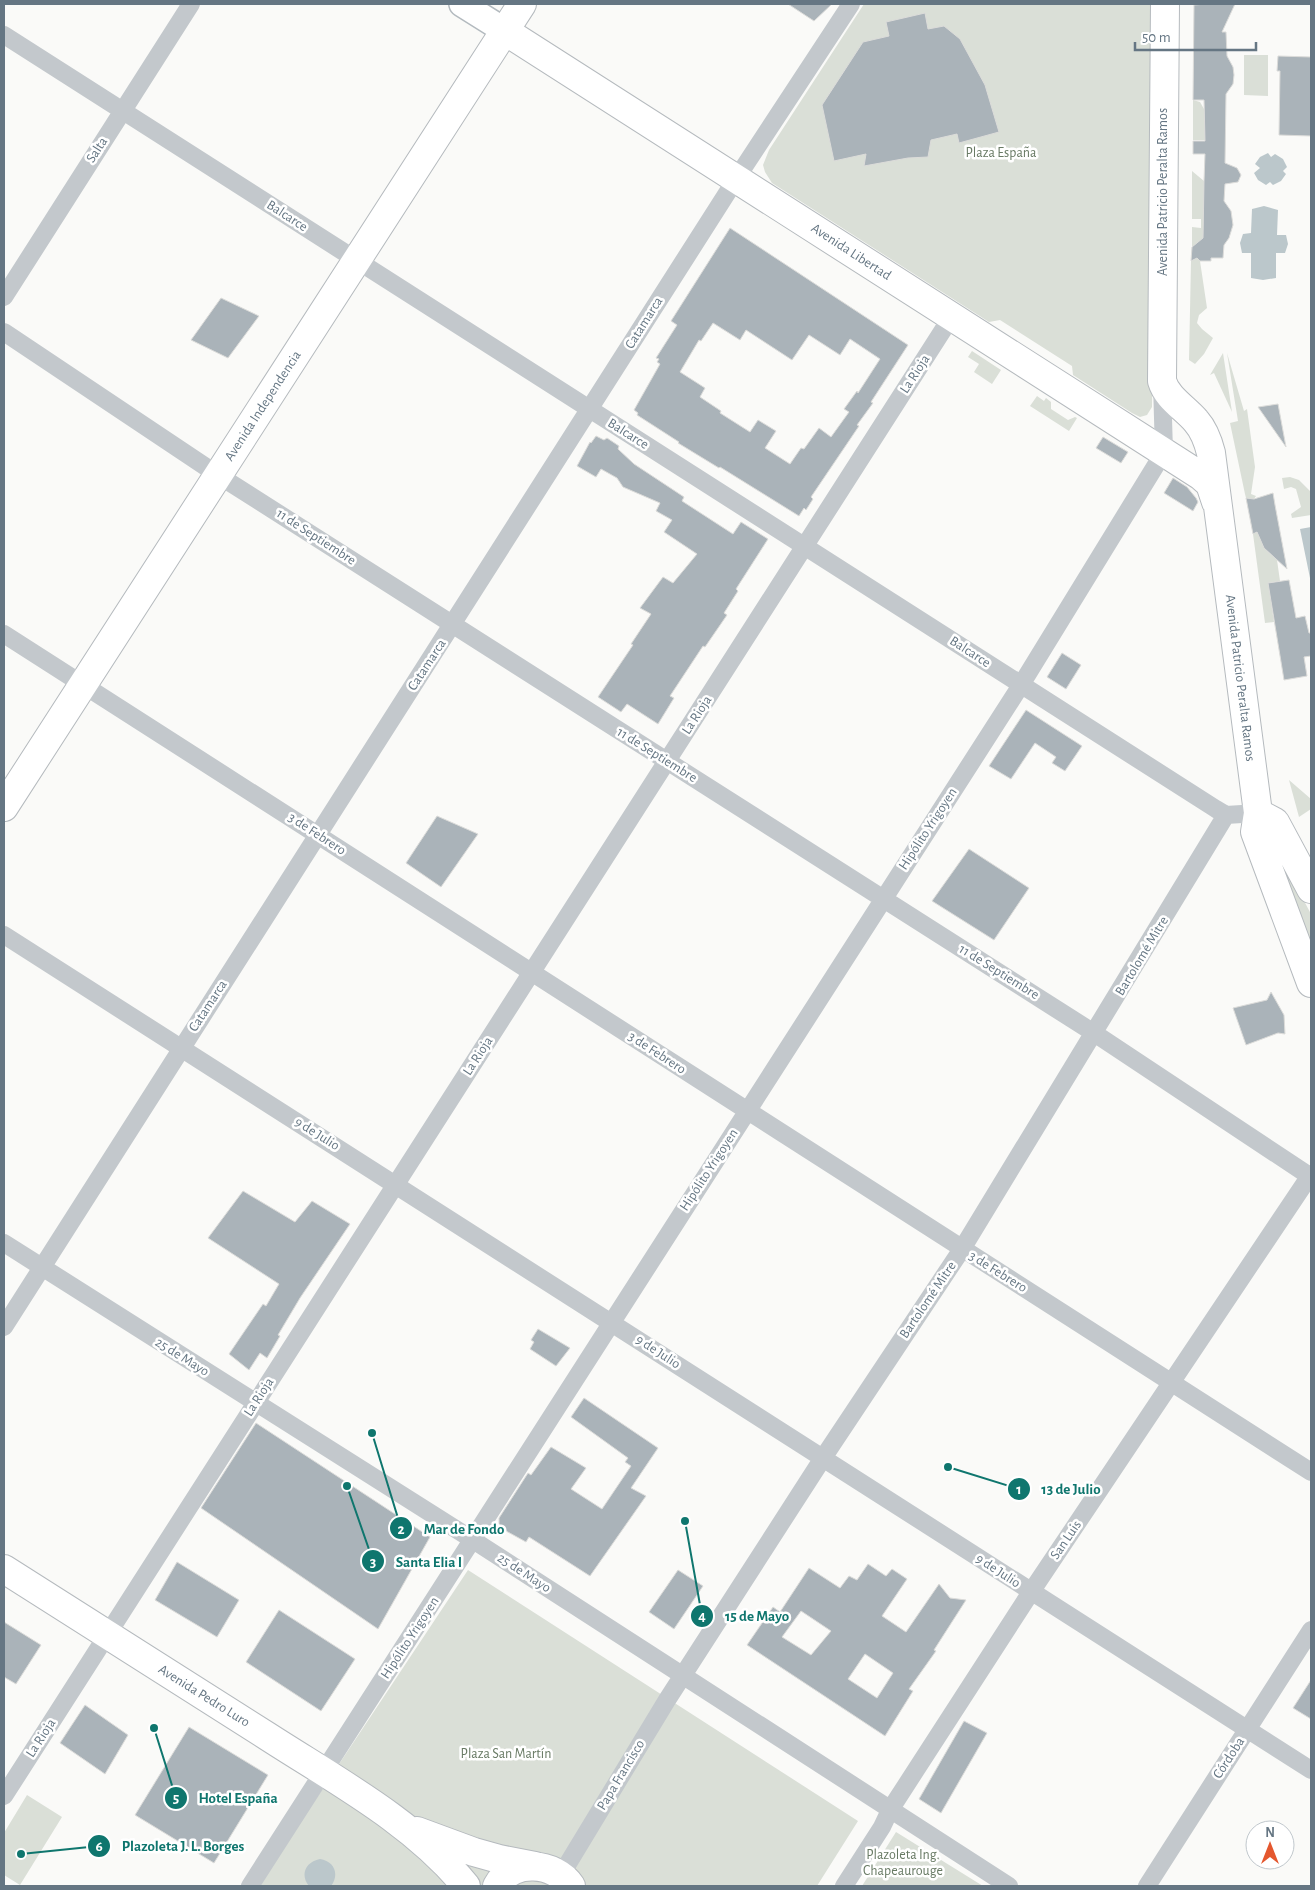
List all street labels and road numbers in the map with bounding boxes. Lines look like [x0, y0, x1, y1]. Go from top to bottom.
street label: Avenida Patricio Peralta Ramos [1156, 108, 1170, 276]
street label: Salta [84, 134, 111, 165]
street label: Balcarce [264, 198, 310, 234]
street label: Avenida Libertad [809, 221, 893, 283]
street label: Catamarca [623, 294, 666, 351]
street label: Avenida Independencia [222, 348, 304, 464]
street label: La Rioja [897, 352, 933, 396]
street label: Balcarce [605, 416, 651, 452]
street label: 11 de Septiembre [274, 506, 358, 568]
street label: Avenida Patricio Peralta Ramos [1223, 594, 1257, 762]
street label: Balcarce [947, 634, 993, 670]
street label: Catamarca [405, 636, 449, 693]
street label: La Rioja [679, 693, 715, 737]
street label: 11 de Septiembre [615, 725, 699, 785]
street label: Hipólito Yrigoyen [896, 786, 960, 872]
street label: 3 de Febrero [286, 810, 348, 858]
street label: Bartolomé Mitre [1113, 914, 1171, 998]
street label: 11 de Septiembre [957, 942, 1041, 1002]
street label: Catamarca [186, 977, 230, 1034]
street label: 3 de Febrero [626, 1029, 688, 1077]
street label: La Rioja [460, 1034, 496, 1078]
street label: 9 de Julio [292, 1115, 342, 1153]
street label: Hipólito Yrigoyen [677, 1127, 741, 1213]
street label: 3 de Febrero [967, 1249, 1030, 1295]
street label: Bartolomé Mitre [897, 1259, 959, 1341]
street label: 9 de Julio [633, 1333, 683, 1372]
street label: 25 de Mayo [153, 1335, 211, 1379]
street label: La Rioja [241, 1375, 277, 1419]
street label: San Luis [1048, 1518, 1084, 1562]
street label: 25 de Mayo [495, 1551, 553, 1595]
street label: 9 de Julio [973, 1552, 1023, 1591]
street label: Hipólito Yrigoyen [378, 1595, 442, 1681]
street label: Avenida Pedro Luro [156, 1662, 252, 1730]
street label: La Rioja [23, 1716, 59, 1760]
street label: Córdoba [1211, 1734, 1248, 1781]
street label: Papa Francisco [595, 1737, 647, 1812]

